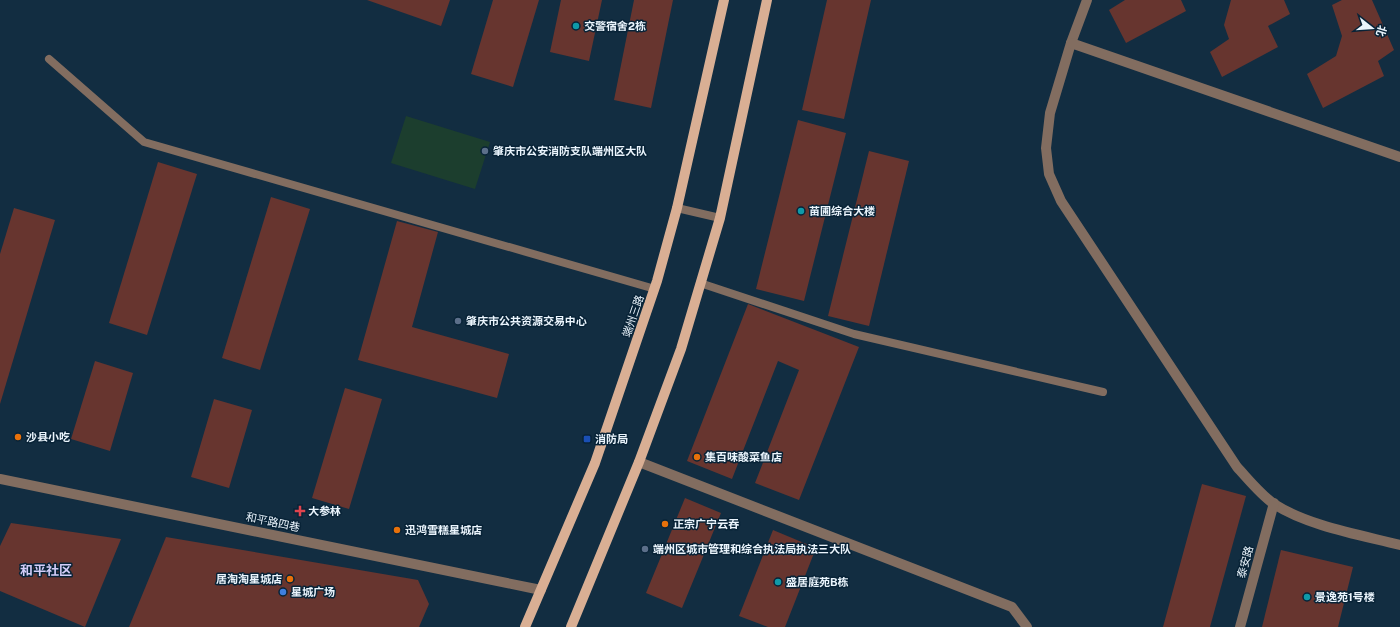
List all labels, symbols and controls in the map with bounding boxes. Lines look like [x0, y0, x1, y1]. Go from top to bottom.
north arrow [1352, 8, 1392, 48]
place label: 交警宿舍2栋 [584, 20, 646, 32]
marker: 交警宿舍2栋 [571, 21, 581, 31]
text: 北 [1374, 24, 1389, 38]
place label: 肇庆市公安消防支队端州区大队 [493, 145, 647, 157]
marker: 肇庆市公安消防支队端州区大队 [480, 146, 490, 156]
place label: 苗圃综合大楼 [809, 205, 875, 217]
marker: 苗圃综合大楼 [796, 206, 806, 216]
street label: 端州三路 [620, 293, 646, 339]
place label: 肇庆市公共资源交易中心 [466, 315, 587, 327]
marker: 肇庆市公共资源交易中心 [453, 316, 463, 326]
place label: 沙县小吃 [26, 431, 70, 443]
marker: 沙县小吃 [13, 432, 23, 442]
place label: 消防局 [595, 433, 628, 445]
marker: 消防局 [582, 434, 592, 444]
place label: 集百味酸菜鱼店 [705, 451, 782, 463]
marker: 集百味酸菜鱼店 [692, 452, 702, 462]
place label: 大参林 [308, 505, 341, 517]
marker: 大参林 [295, 506, 305, 516]
street label: 和平路四巷 [245, 510, 301, 534]
place label: 正宗广宁云吞 [673, 518, 740, 530]
marker: 正宗广宁云吞 [660, 519, 670, 529]
place label: 迅鸿雪糕星城店 [405, 524, 482, 536]
marker: 迅鸿雪糕星城店 [392, 525, 402, 535]
place label: 端州区城市管理和综合执法局执法三大队 [653, 543, 851, 555]
marker: 端州区城市管理和综合执法局执法三大队 [640, 544, 650, 554]
street label: 泰安路 [1235, 545, 1255, 579]
district label: 和平社区 [20, 563, 72, 578]
place label: 居淘淘星城店 [216, 573, 282, 585]
marker: 居淘淘星城店 [285, 574, 295, 584]
place label: 盛居庭苑B栋 [786, 576, 849, 588]
marker: 盛居庭苑B栋 [773, 577, 783, 587]
place label: 星城广场 [291, 586, 335, 598]
marker: 星城广场 [278, 587, 288, 597]
place label: 景逸苑1号楼 [1315, 591, 1375, 603]
marker: 景逸苑1号楼 [1302, 592, 1312, 602]

